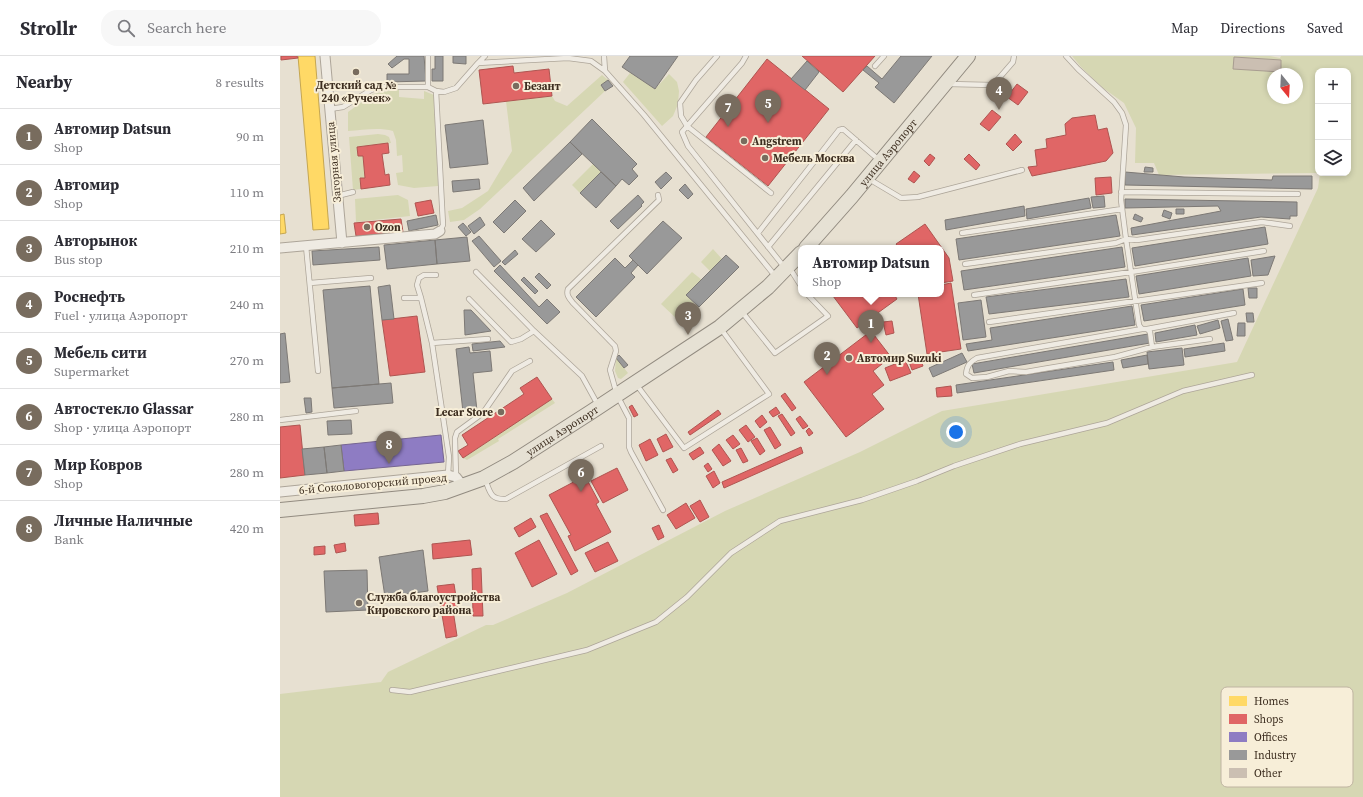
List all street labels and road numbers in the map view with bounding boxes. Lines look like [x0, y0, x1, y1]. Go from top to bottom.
street label: улица Аэропорт [856, 115, 921, 189]
street label: Загорная улица [323, 121, 345, 203]
street label: улица Аэропорт [523, 402, 602, 459]
street label: 6-й Соколовогорский проезд [298, 470, 448, 498]

